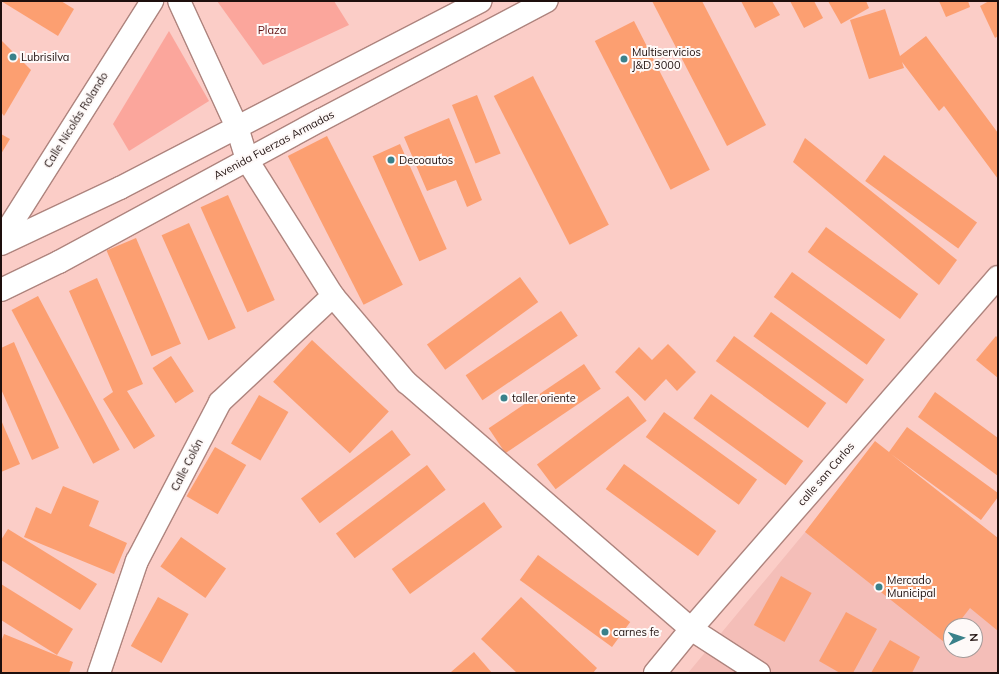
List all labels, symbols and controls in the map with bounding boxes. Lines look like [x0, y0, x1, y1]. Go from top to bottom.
park label: Plaza [258, 23, 286, 37]
place label: Multiservicios J&D 3000 [632, 46, 701, 72]
place label: Lubrisilva [21, 50, 69, 64]
marker: Lubrisilva [8, 52, 18, 62]
marker: Multiservicios J&D 3000 [619, 54, 629, 64]
street label: Calle Nicolás Rolando [41, 70, 111, 170]
street label: Avenida Fuerzas Armadas [211, 108, 337, 182]
place label: Decoautos [399, 153, 453, 167]
marker: Decoautos [386, 155, 396, 165]
place label: taller oriente [512, 391, 576, 405]
marker: taller oriente [499, 393, 509, 403]
street label: Calle Colón [168, 437, 206, 493]
street label: calle san Carlos [795, 440, 857, 508]
place label: Mercado Municipal [887, 574, 936, 600]
marker: Mercado Municipal [874, 582, 884, 592]
north arrow [943, 618, 983, 658]
place label: carnes fe [613, 625, 659, 639]
marker: carnes fe [600, 627, 610, 637]
text: N [967, 633, 981, 642]

